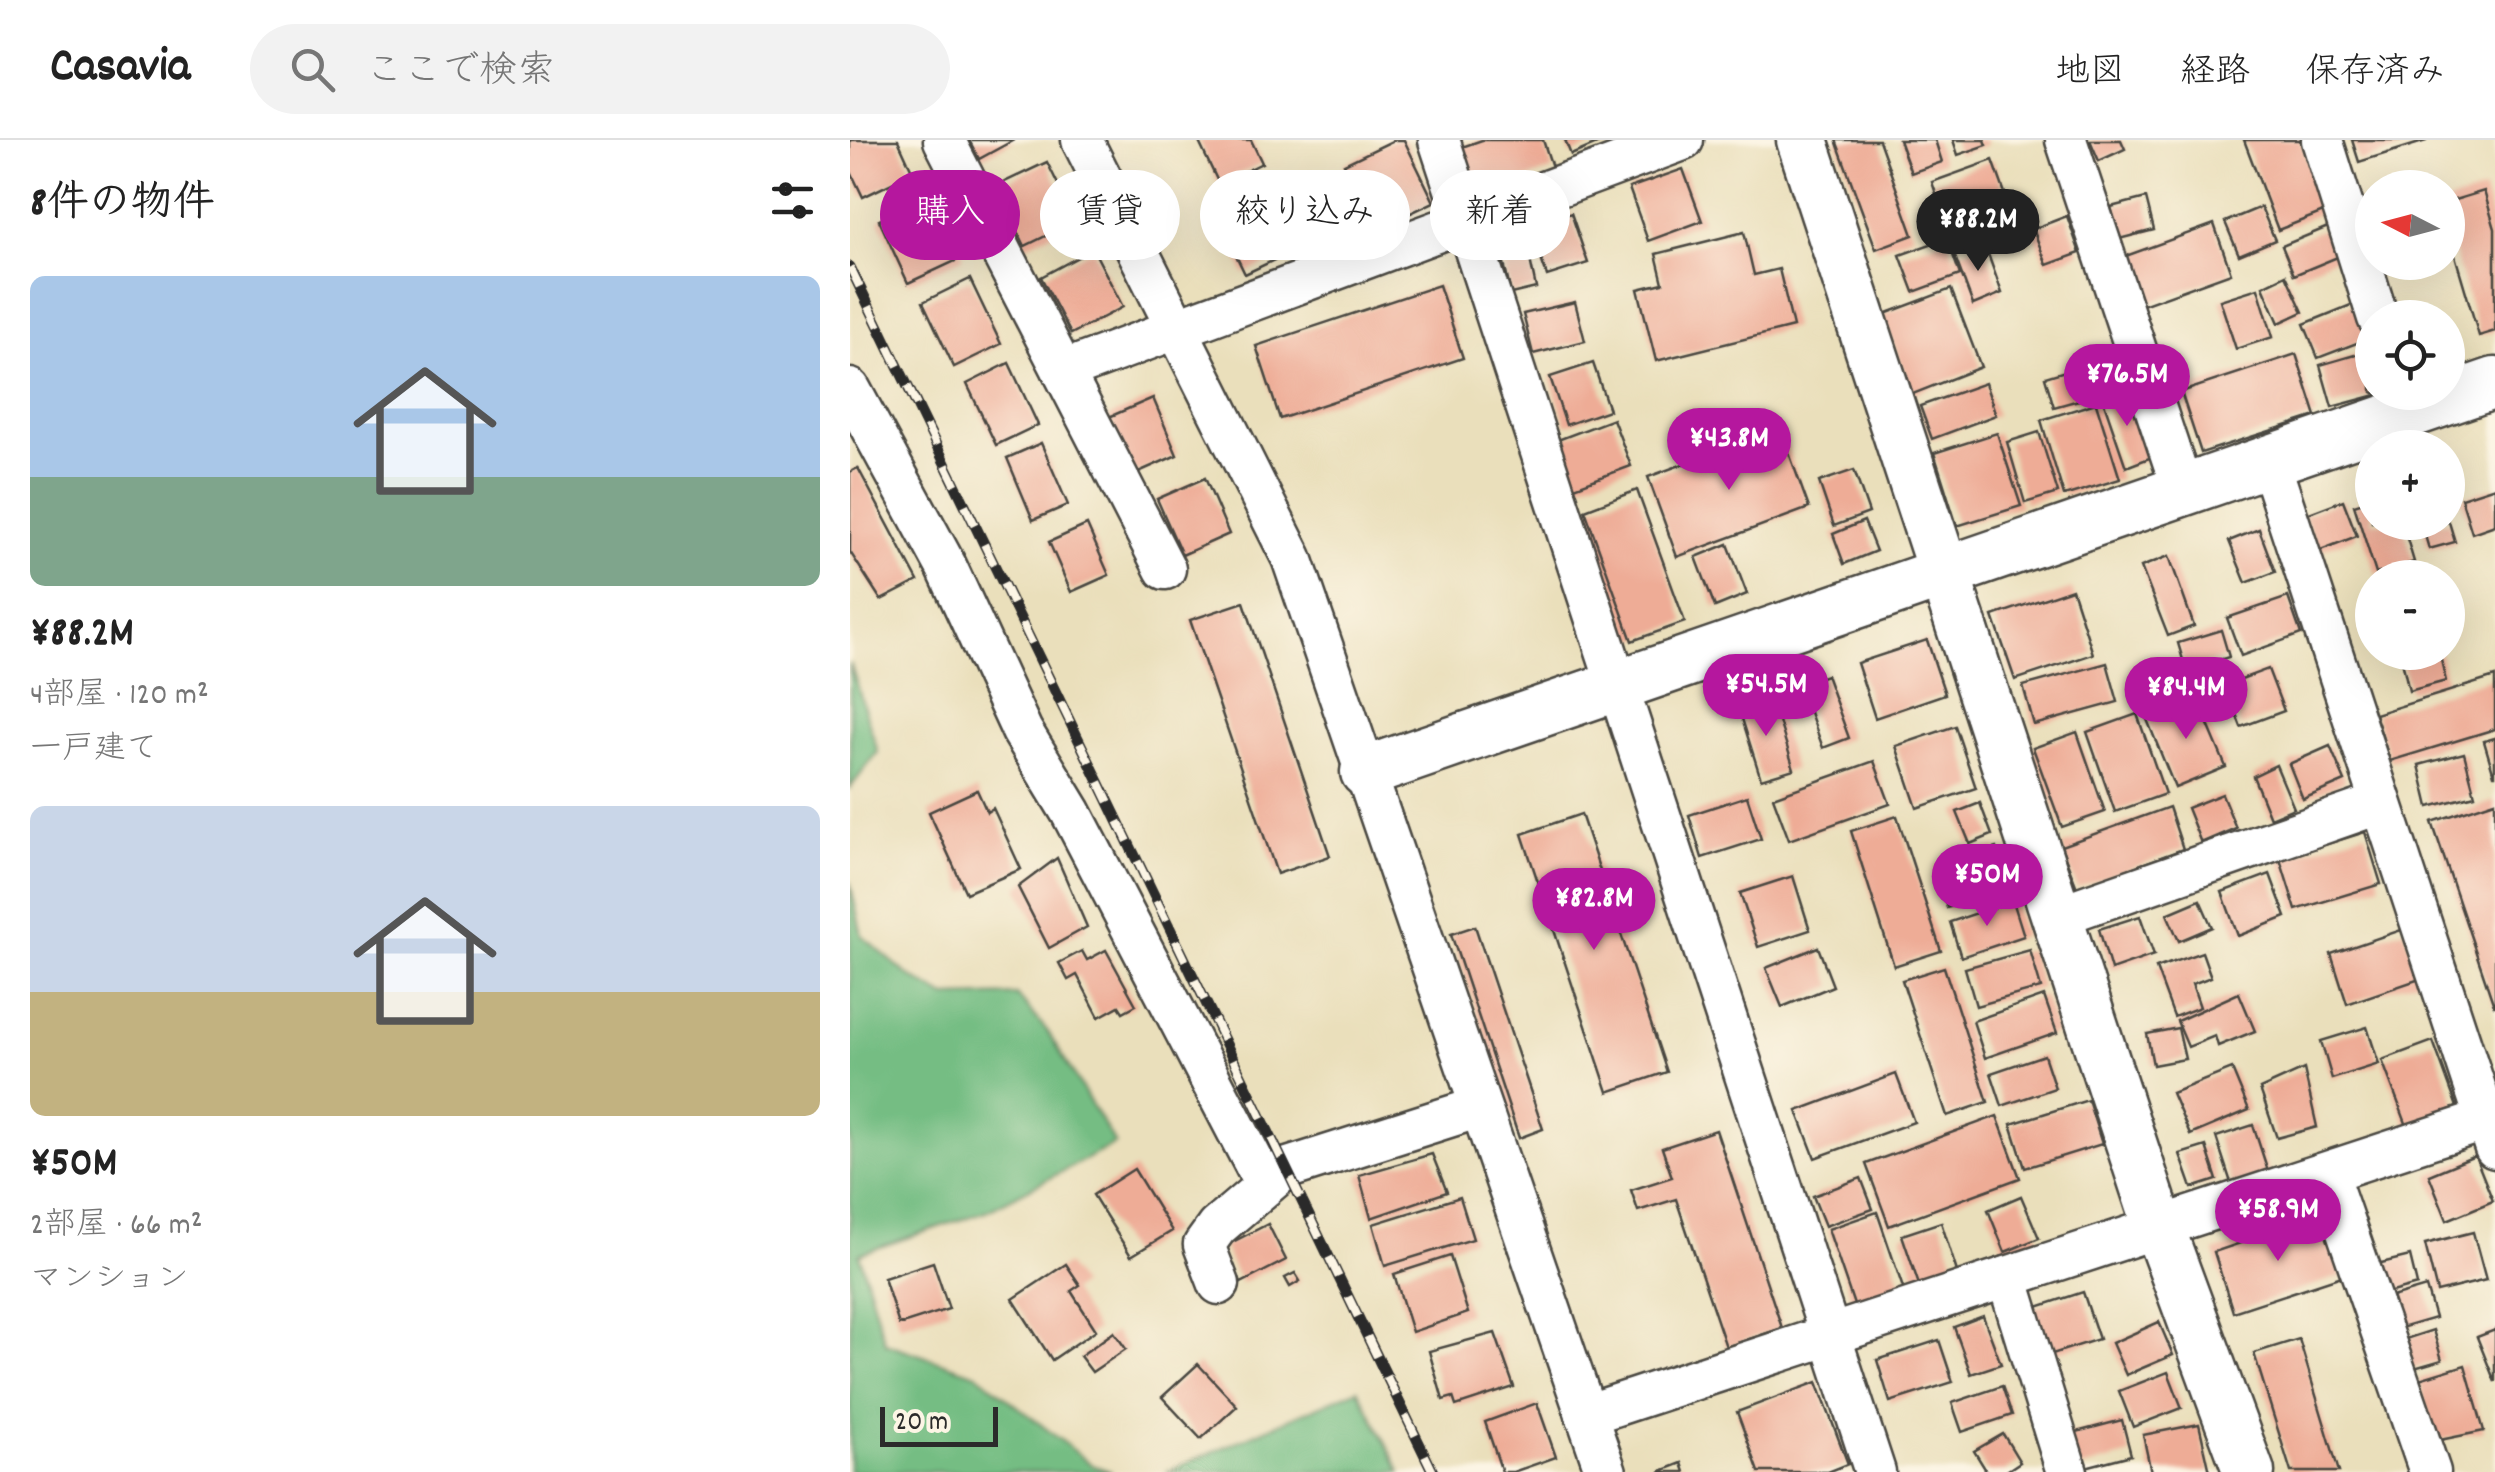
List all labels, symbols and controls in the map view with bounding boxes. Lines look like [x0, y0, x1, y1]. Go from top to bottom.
search box [250, 24, 950, 114]
text: Casavia [50, 35, 190, 104]
icon: search [285, 42, 340, 97]
text: ここで検索 [365, 46, 555, 101]
text: 地図 [2055, 49, 2125, 99]
text: 経路 [2180, 49, 2250, 99]
text: 保存済み [2305, 49, 2445, 99]
chip: 購入 [880, 170, 1020, 260]
chip: 賃貸 [1040, 170, 1180, 260]
chip: 絞り込み [1200, 170, 1410, 260]
chip: 新着 [1430, 170, 1570, 260]
north arrow [2355, 170, 2465, 280]
map controls [2355, 170, 2465, 670]
icon: filters [765, 173, 820, 228]
text: 8件の物件 [30, 176, 215, 236]
pin: ¥88.2M [1897, 189, 2059, 274]
text: ¥88.2M [1938, 198, 2018, 244]
button: locate [2355, 300, 2465, 410]
icon: home [335, 341, 515, 521]
pin: ¥76.5M [2046, 344, 2208, 429]
text: ¥76.5M [2086, 353, 2168, 399]
pin: ¥43.8M [1648, 408, 1810, 493]
text: ¥43.8M [1689, 417, 1769, 463]
button: + [2355, 430, 2465, 540]
button: − [2355, 560, 2465, 670]
text: ¥88.2M [30, 606, 134, 666]
pin: ¥54.5M [1685, 654, 1847, 739]
pin: ¥84.4M [2105, 657, 2267, 742]
text: ¥54.5M [1725, 663, 1807, 709]
text: ¥84.4M [2147, 666, 2225, 712]
text: 4部屋 · 120 m² [30, 674, 209, 720]
text: 一戸建て [30, 728, 158, 774]
pin: ¥50M [1928, 844, 2046, 929]
text: ¥50M [1954, 853, 2020, 899]
pin: ¥82.8M [1513, 868, 1675, 953]
icon: home [335, 871, 515, 1051]
text: ¥82.8M [1554, 877, 1634, 923]
text: ¥50M [30, 1136, 117, 1196]
pin: ¥58.9M [2197, 1179, 2359, 1264]
text: ¥58.9M [2237, 1188, 2319, 1234]
text: 2部屋 · 66 m² [30, 1204, 202, 1250]
text: マンション [30, 1258, 189, 1304]
scale bar [880, 1402, 998, 1446]
text: 20 m [895, 1404, 948, 1444]

